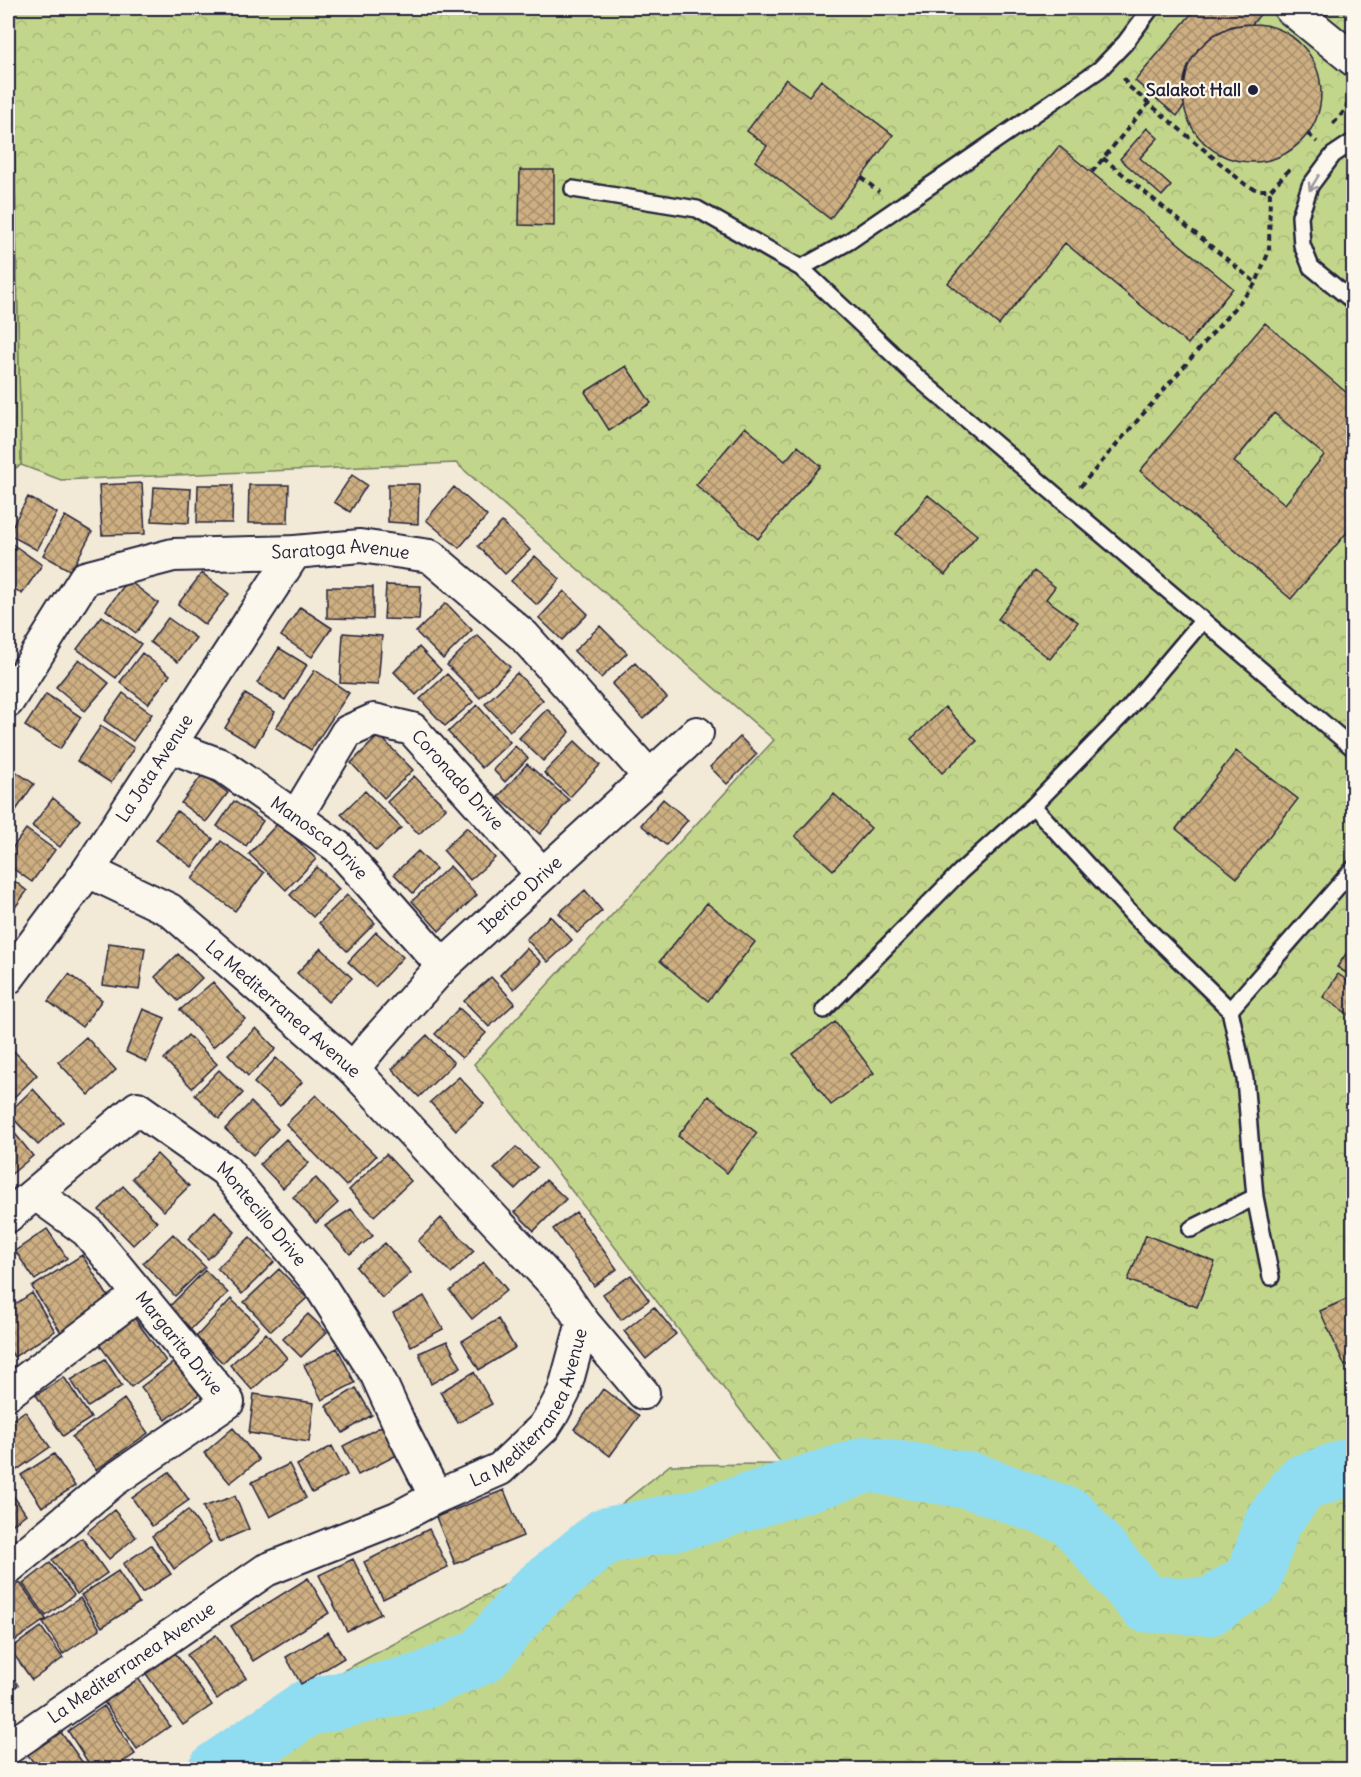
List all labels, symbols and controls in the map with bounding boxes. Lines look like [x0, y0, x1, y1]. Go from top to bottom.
place label: Salakot Hall [1146, 78, 1241, 101]
marker: Salakot Hall [1246, 83, 1260, 97]
one-way arrow [1307, 174, 1319, 191]
street label: Saratoga Avenue [271, 534, 411, 564]
street label: La Jota Avenue [111, 710, 198, 826]
street label: Coronado Drive [407, 724, 509, 835]
street label: Manosca Drive [266, 791, 373, 884]
street label: Iberico Drive [474, 851, 567, 938]
street label: La Mediterranea Avenue [201, 935, 366, 1082]
street label: Montecillo Drive [213, 1156, 312, 1271]
street label: Margarita Drive [131, 1286, 228, 1399]
street label: La Mediterranea Avenue [466, 1326, 592, 1492]
street label: La Mediterranea Avenue [43, 1597, 219, 1728]

